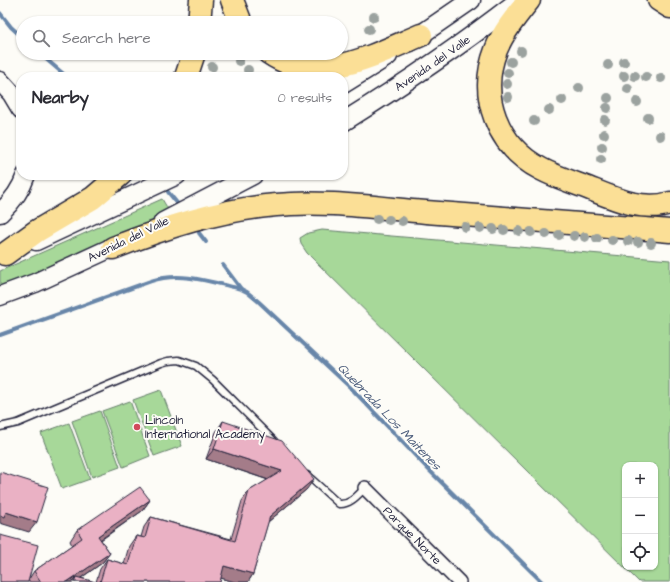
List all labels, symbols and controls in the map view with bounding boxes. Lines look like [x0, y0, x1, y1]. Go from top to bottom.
search box [16, 16, 348, 60]
icon: search [30, 27, 52, 49]
text: Search here [62, 28, 151, 49]
street label: Avenida del Valle [391, 31, 474, 96]
text: Nearby [32, 86, 89, 110]
text: 0 results [277, 89, 332, 107]
street label: Avenida del Valle [85, 212, 172, 266]
water label: Quebrada Los Maitenes [333, 359, 446, 475]
place label: Lincoln International Academy [145, 412, 265, 444]
marker: Lincoln International Academy [132, 422, 142, 432]
map controls [622, 462, 658, 570]
button: + [622, 462, 658, 498]
button: − [622, 498, 658, 534]
street label: Parque Norte [379, 503, 445, 569]
button: locate [622, 534, 658, 570]

